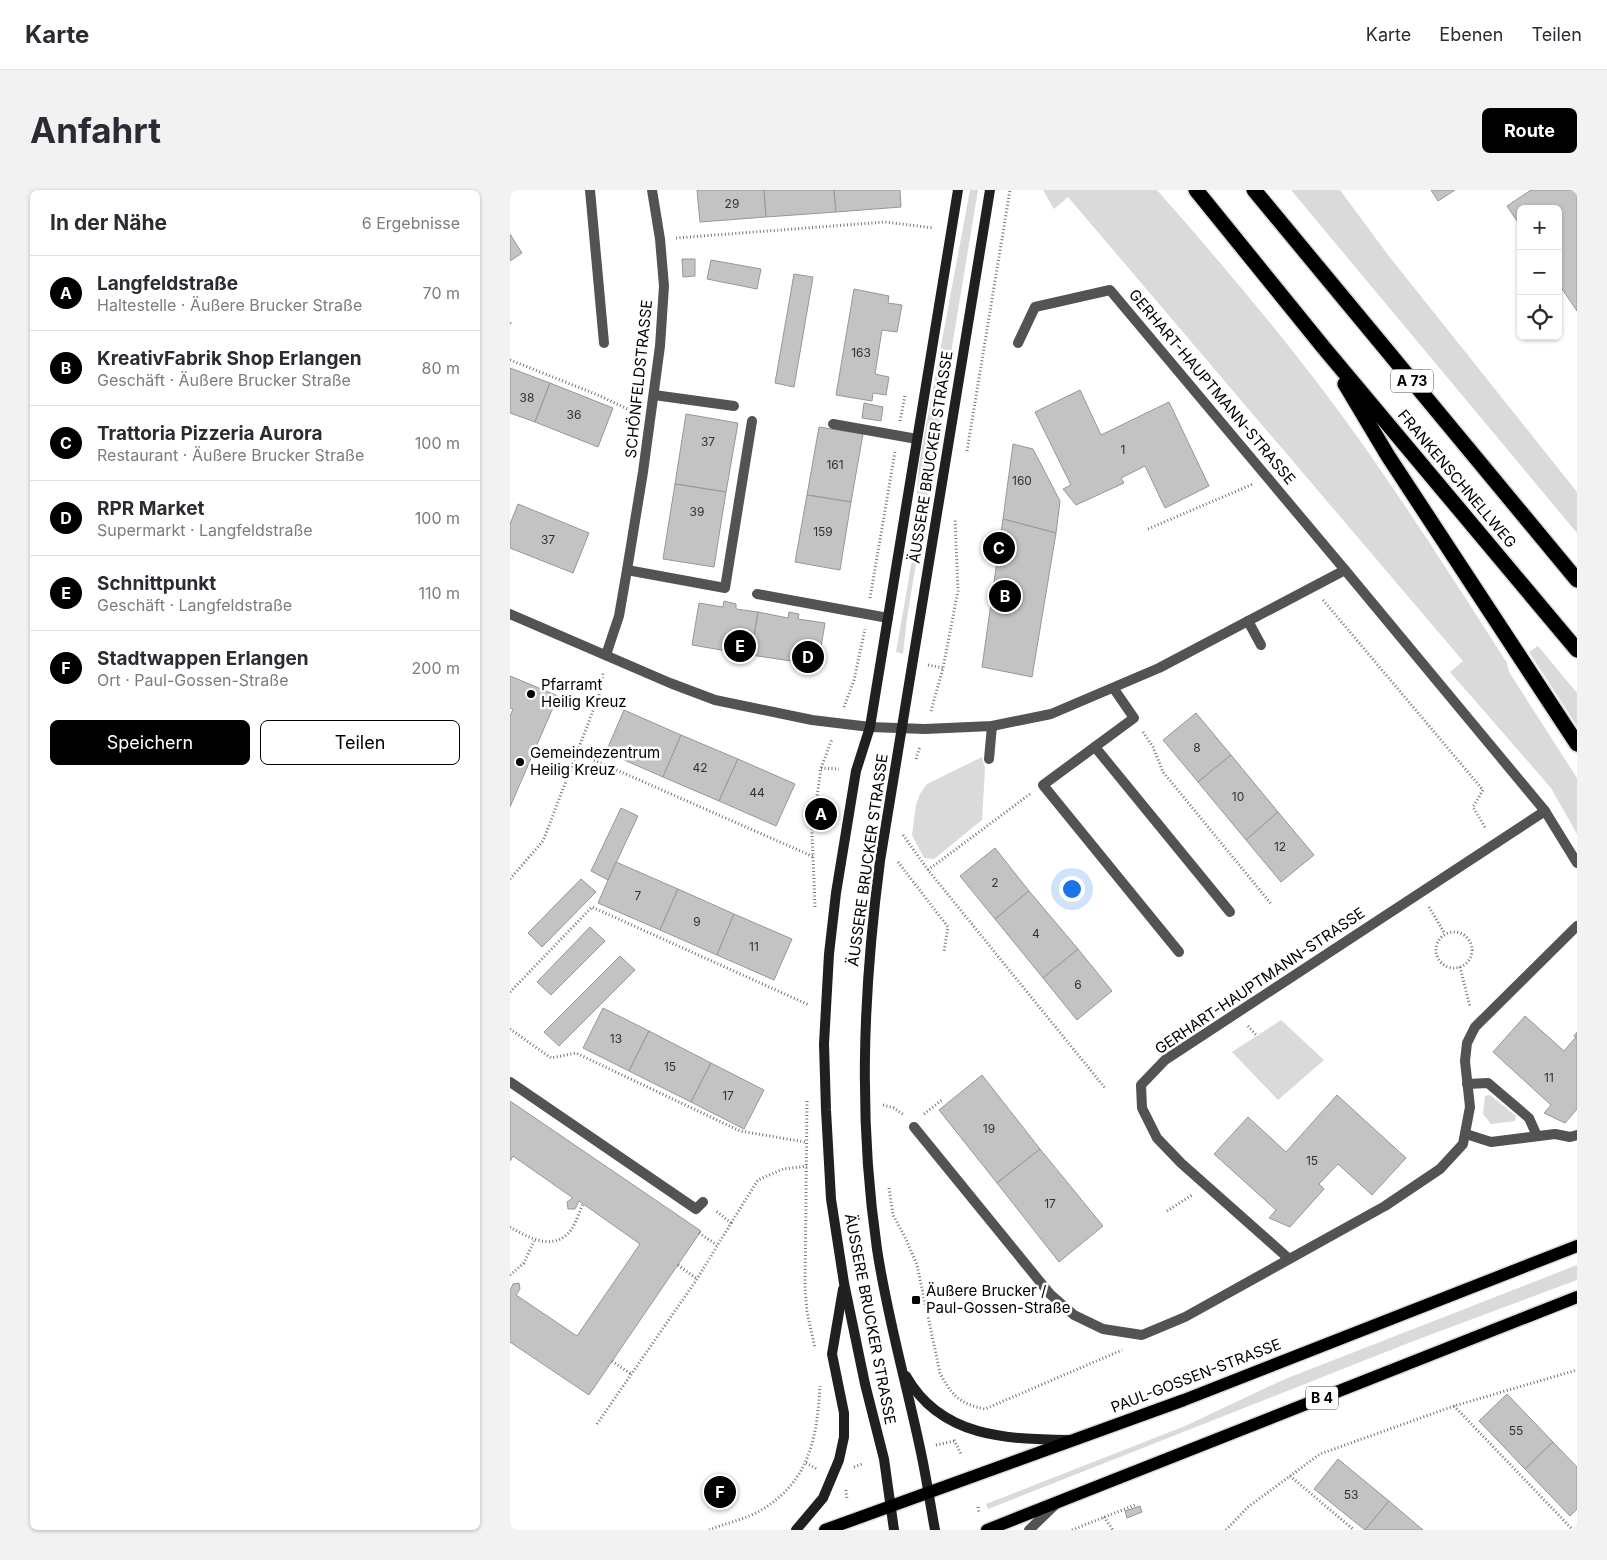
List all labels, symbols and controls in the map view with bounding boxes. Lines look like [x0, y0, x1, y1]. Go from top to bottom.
text: Karte [25, 20, 89, 49]
text: Karte [1366, 24, 1411, 45]
text: Ebenen [1439, 24, 1503, 45]
text: Teilen [1531, 24, 1582, 45]
button: Route [1482, 108, 1577, 153]
text: Anfahrt [30, 109, 161, 151]
house number: 29 [725, 196, 739, 211]
map controls [1517, 205, 1562, 340]
button: + [1517, 205, 1562, 250]
text: In der Nähe [50, 210, 167, 235]
text: 6 Ergebnisse [362, 213, 460, 233]
button: − [1517, 250, 1562, 295]
text: Langfeldstraße [97, 272, 238, 295]
text: A [60, 283, 72, 303]
text: 70 m [423, 283, 460, 303]
street label: GERHART-HAUPTMANN-STRASSE [1125, 285, 1300, 488]
text: Haltestelle · Äußere Brucker Straße [97, 295, 362, 315]
button: locate [1517, 295, 1562, 340]
street label: SCHÖNFELDSTRASSE [621, 299, 656, 459]
house number: 163 [851, 345, 871, 360]
text: KreativFabrik Shop Erlangen [97, 347, 362, 370]
street label: ÄUSSERE BRUCKER STRASSE [904, 350, 957, 564]
text: B [61, 358, 71, 378]
text: 80 m [421, 358, 460, 378]
text: Geschäft · Äußere Brucker Straße [97, 370, 351, 390]
road number: A 73 [1391, 370, 1433, 392]
house number: 38 [520, 390, 534, 405]
street label: FRANKENSCHNELLWEG [1394, 406, 1521, 552]
house number: 36 [567, 407, 581, 422]
text: Trattoria Pizzeria Aurora [97, 422, 323, 445]
text: C [60, 433, 72, 453]
text: 100 m [415, 433, 460, 453]
house number: 37 [701, 434, 715, 449]
house number: 1 [1121, 442, 1125, 457]
text: Restaurant · Äußere Brucker Straße [97, 445, 364, 465]
house number: 161 [826, 457, 844, 472]
house number: 160 [1012, 473, 1032, 488]
text: RPR Market [97, 497, 204, 520]
house number: 39 [690, 504, 704, 519]
text: D [60, 508, 72, 528]
text: 100 m [415, 508, 460, 528]
text: Supermarkt · Langfeldstraße [97, 520, 313, 540]
house number: 159 [813, 524, 833, 539]
pin: C [983, 529, 1015, 567]
house number: 37 [541, 532, 555, 547]
text: Schnittpunkt [97, 572, 216, 595]
pin: B [989, 577, 1021, 615]
text: E [61, 583, 71, 603]
text: 110 m [418, 583, 460, 603]
text: Geschäft · Langfeldstraße [97, 595, 292, 615]
pin: E [724, 627, 756, 665]
pin: D [792, 638, 824, 676]
text: Stadtwappen Erlangen [97, 647, 309, 670]
text: F [61, 658, 71, 678]
text: 200 m [412, 658, 460, 678]
text: Ort · Paul-Gossen-Straße [97, 670, 289, 690]
place label: Pfarramt Heilig Kreuz [541, 675, 627, 711]
marker: Pfarramt Heilig Kreuz [525, 688, 537, 700]
button: Speichern [50, 720, 250, 765]
button: Teilen [260, 720, 460, 765]
house number: 8 [1193, 740, 1201, 755]
place label: Gemeindezentrum Heilig Kreuz [530, 743, 660, 779]
street label: ÄUSSERE BRUCKER STRASSE [843, 752, 892, 967]
marker: Gemeindezentrum Heilig Kreuz [514, 756, 526, 768]
house number: 42 [692, 760, 708, 775]
house number: 44 [749, 785, 765, 800]
house number: 10 [1232, 789, 1244, 804]
pin: A [805, 795, 837, 833]
house number: 12 [1274, 839, 1286, 854]
house number: 2 [991, 875, 999, 890]
your location [1059, 876, 1085, 902]
house number: 7 [635, 888, 642, 903]
street label: GERHART-HAUPTMANN-STRASSE [1151, 903, 1368, 1058]
house number: 9 [693, 914, 701, 929]
house number: 4 [1032, 926, 1040, 941]
house number: 11 [749, 939, 759, 954]
house number: 6 [1074, 977, 1082, 992]
house number: 13 [610, 1031, 622, 1046]
house number: 15 [664, 1059, 676, 1074]
house number: 11 [1544, 1070, 1554, 1085]
house number: 17 [722, 1088, 734, 1103]
house number: 19 [983, 1121, 995, 1136]
house number: 15 [1306, 1153, 1318, 1168]
house number: 17 [1044, 1196, 1056, 1211]
street label: ÄUSSERE BRUCKER STRASSE [841, 1212, 900, 1426]
place label: Äußere Brucker / Paul-Gossen-Straße [926, 1281, 1071, 1317]
marker: Äußere Brucker / Paul-Gossen-Straße [910, 1294, 922, 1306]
street label: PAUL-GOSSEN-STRASSE [1108, 1334, 1283, 1417]
road number: B 4 [1306, 1386, 1338, 1410]
house number: 55 [1509, 1423, 1523, 1438]
pin: F [704, 1473, 736, 1511]
house number: 53 [1344, 1487, 1358, 1502]

